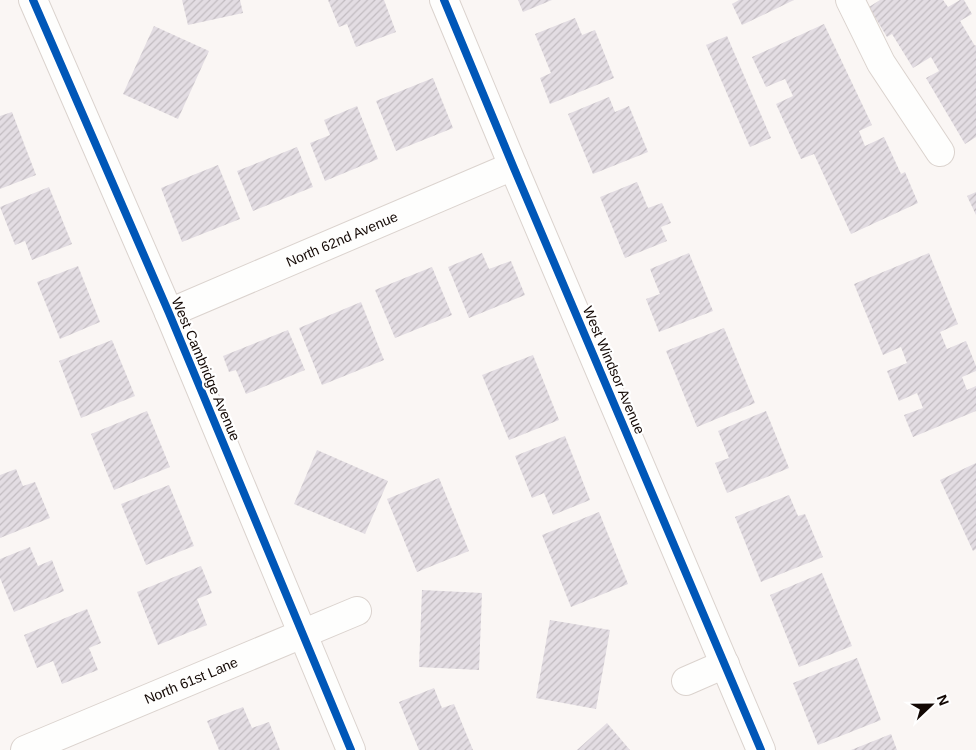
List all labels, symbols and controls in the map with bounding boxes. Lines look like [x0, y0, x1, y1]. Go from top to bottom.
street label: North 62nd Avenue [284, 208, 400, 270]
street label: West Cambridge Avenue [168, 295, 244, 443]
street label: West Windsor Avenue [580, 304, 648, 436]
street label: North 61st Lane [142, 654, 240, 707]
north arrow [906, 680, 956, 730]
text: N [934, 692, 952, 708]

